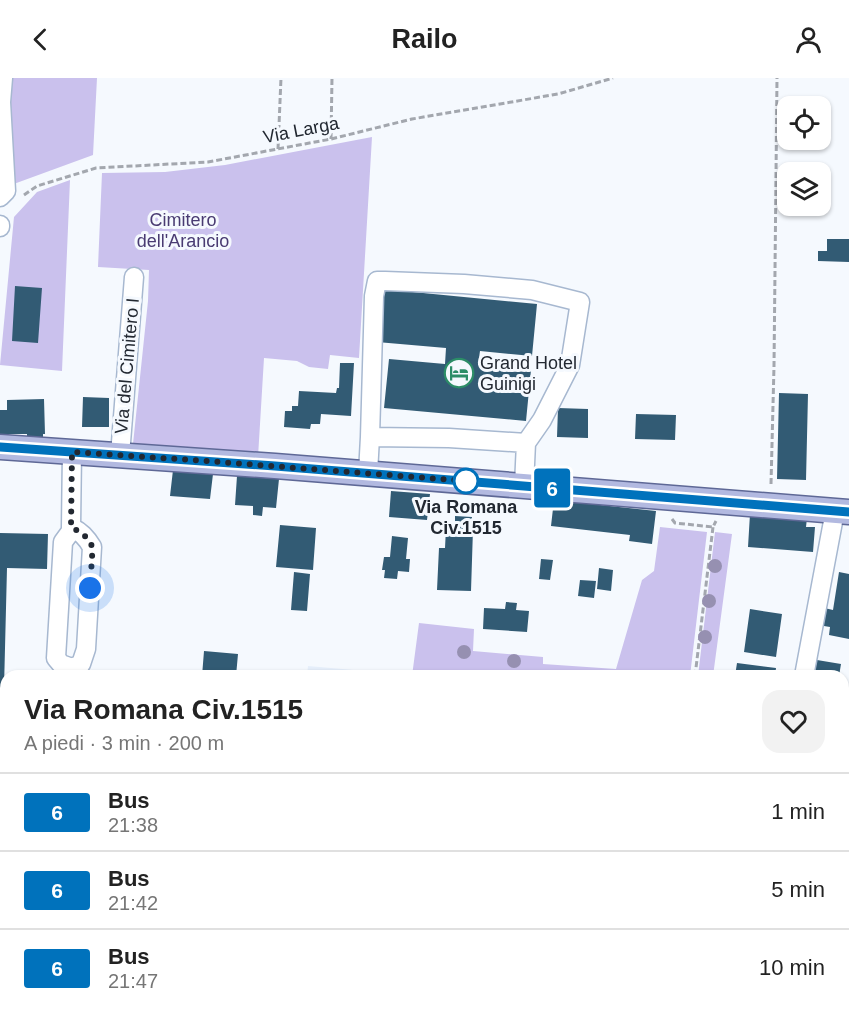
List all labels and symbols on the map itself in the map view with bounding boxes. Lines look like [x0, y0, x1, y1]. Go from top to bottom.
street label: Via Larga [261, 113, 342, 147]
park label: Cimitero dell'Arancio [137, 210, 229, 251]
street label: Via del Cimitero I [111, 297, 143, 435]
place label: Grand Hotel Guinigi [480, 353, 577, 394]
hotel icon: Grand Hotel Guinigi [443, 357, 475, 389]
marker: Via Romana Civ.1515 [453, 468, 479, 494]
line badge: 6 [532, 468, 572, 508]
place label: Via Romana Civ.1515 [415, 497, 518, 538]
your location [75, 573, 105, 603]

